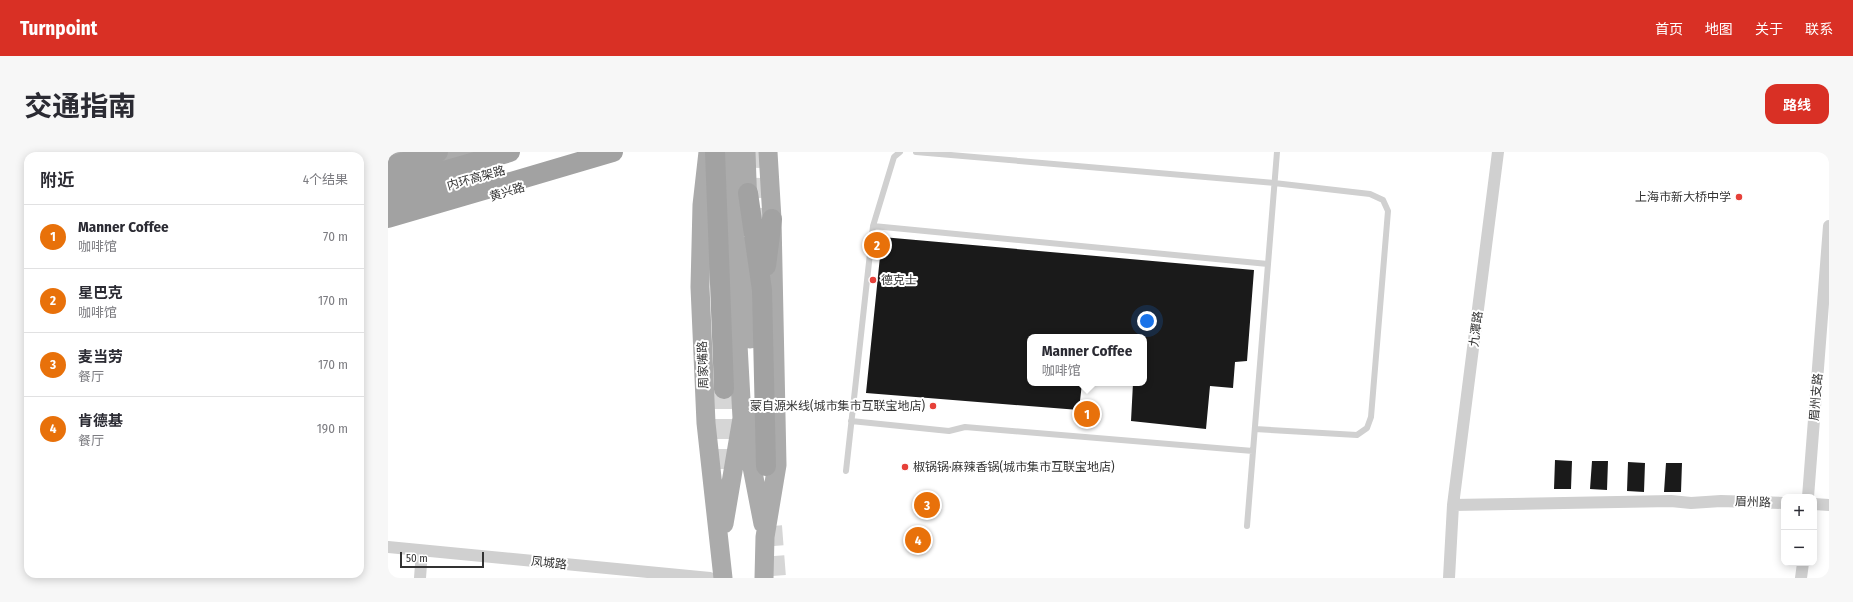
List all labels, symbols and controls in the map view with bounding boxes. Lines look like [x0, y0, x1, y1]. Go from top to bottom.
text: Turnpoint [20, 17, 97, 40]
text: 首页 [1655, 21, 1683, 38]
text: 地图 [1705, 21, 1733, 38]
text: 关于 [1755, 21, 1783, 38]
text: 联系 [1805, 21, 1833, 38]
button: 路线 [1765, 84, 1829, 124]
text: 交通指南 [24, 90, 136, 123]
street label: 内环高架路 [445, 163, 507, 193]
text: 附近 [40, 170, 74, 191]
text: 4个结果 [303, 172, 348, 187]
street label: 黄兴路 [488, 180, 526, 204]
place label: 上海市新大桥中学 [1635, 190, 1731, 204]
marker: 上海市新大桥中学 [1734, 192, 1744, 202]
text: Manner Coffee [78, 218, 169, 236]
text: 1 [50, 229, 56, 244]
text: 70 m [323, 229, 348, 244]
pin: 2 [864, 230, 890, 260]
text: 咖啡馆 [78, 239, 117, 254]
place label: 德克士 [881, 273, 917, 287]
marker: 德克士 [868, 275, 878, 285]
text: 星巴克 [78, 284, 123, 302]
text: 2 [50, 293, 56, 308]
text: 170 m [318, 293, 348, 308]
text: 咖啡馆 [78, 305, 117, 320]
street label: 九潭路 [1467, 310, 1485, 348]
your location [1137, 311, 1157, 331]
popup [1027, 334, 1147, 386]
street label: 周家嘴路 [695, 341, 711, 389]
text: Manner Coffee [1042, 342, 1132, 360]
text: 麦当劳 [78, 348, 123, 366]
text: 3 [50, 357, 56, 372]
text: 170 m [318, 357, 348, 372]
text: 咖啡馆 [1042, 363, 1081, 378]
text: 餐厅 [78, 369, 104, 384]
street label: 眉州支路 [1807, 372, 1825, 422]
place label: 蒙自源米线(城市集市互联宝地店) [750, 399, 925, 413]
pin: 1 [1074, 399, 1100, 429]
marker: 蒙自源米线(城市集市互联宝地店) [928, 401, 938, 411]
text: 肯德基 [78, 412, 123, 430]
text: 4 [50, 421, 56, 436]
text: 190 m [317, 421, 348, 436]
text: 餐厅 [78, 433, 104, 448]
place label: 椒锅锅·麻辣香锅(城市集市互联宝地店) [913, 460, 1115, 474]
marker: 椒锅锅·麻辣香锅(城市集市互联宝地店) [900, 462, 910, 472]
pin: 3 [914, 490, 940, 520]
street label: 眉州路 [1735, 494, 1771, 510]
map controls [1781, 494, 1817, 566]
button: + [1781, 494, 1817, 530]
pin: 4 [905, 525, 931, 555]
button: − [1781, 530, 1817, 566]
scale bar [400, 550, 484, 569]
text: 50 m [406, 552, 428, 565]
street label: 凤城路 [530, 554, 568, 572]

